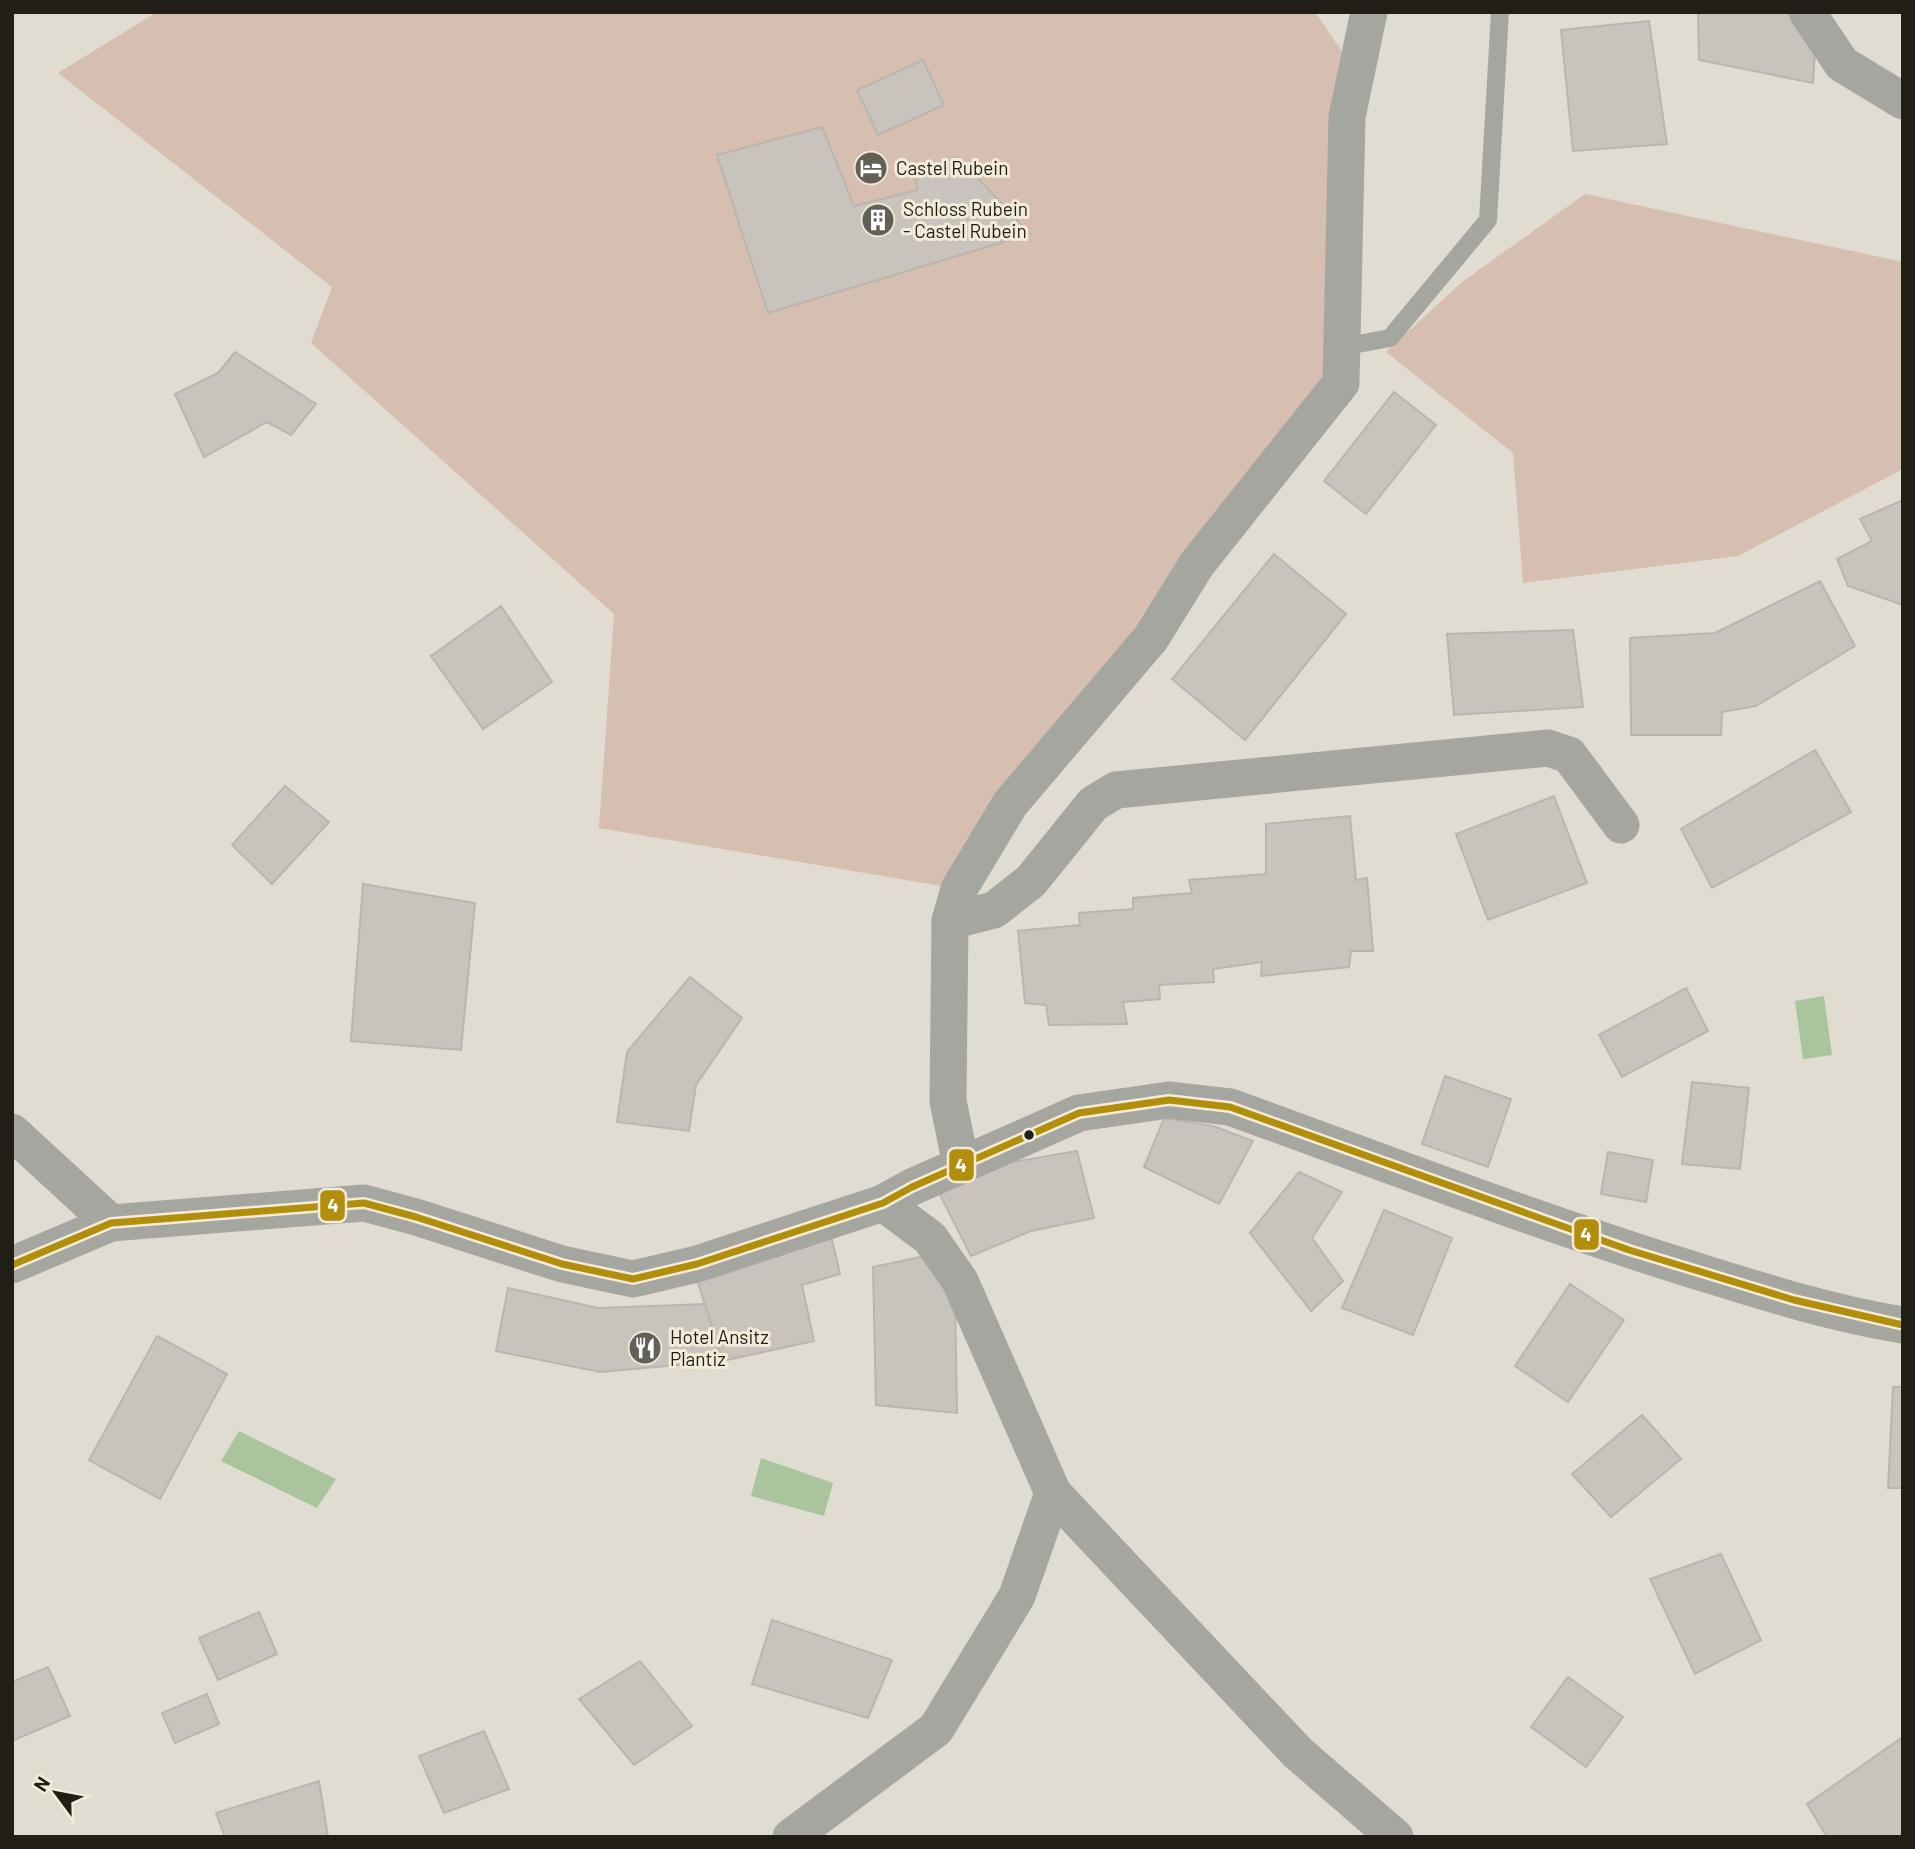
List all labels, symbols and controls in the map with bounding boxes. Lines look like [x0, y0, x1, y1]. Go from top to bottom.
hotel icon: Castel Rubein [852, 149, 890, 187]
place label: Castel Rubein [896, 156, 1008, 179]
place label: Schloss Rubein - Castel Rubein [903, 197, 1028, 242]
building icon: Schloss Rubein - Castel Rubein [859, 201, 897, 239]
unlabelled marker [1022, 1128, 1036, 1142]
line badge: 4 [948, 1148, 975, 1182]
text: 4 [955, 1153, 967, 1176]
line badge: 4 [319, 1189, 346, 1222]
text: 4 [327, 1193, 339, 1216]
line badge: 4 [1573, 1218, 1600, 1251]
text: 4 [1580, 1222, 1592, 1245]
place label: Hotel Ansitz Plantiz [670, 1325, 769, 1370]
restaurant icon: Hotel Ansitz Plantiz [626, 1329, 664, 1367]
north arrow [21, 1758, 91, 1828]
text: N [28, 1772, 54, 1795]

